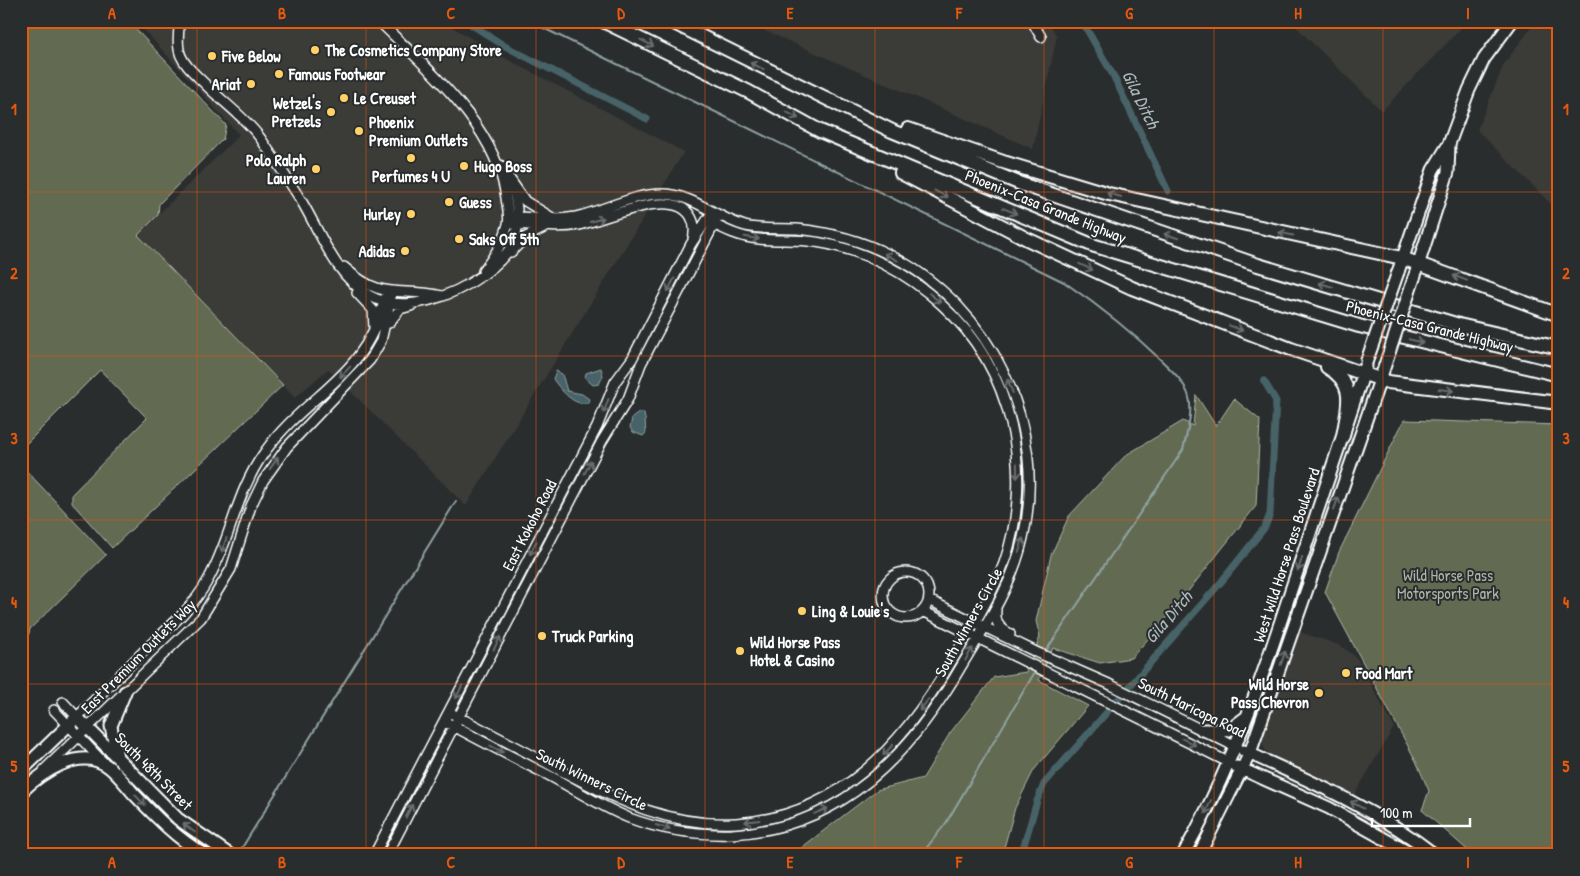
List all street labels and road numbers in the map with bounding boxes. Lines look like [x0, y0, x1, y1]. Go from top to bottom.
street label: Phoenix-Casa Grande Highway [962, 164, 1130, 248]
street label: Phoenix-Casa Grande Highway [1344, 295, 1516, 358]
street label: West Wild Horse Pass Boulevard [1247, 465, 1325, 645]
street label: East Kokoho Road [497, 476, 561, 574]
street label: South Winners Circle [929, 563, 1007, 681]
street label: East Premium Outlets Way [76, 594, 200, 718]
street label: South Maricopa Road [1134, 671, 1250, 743]
street label: South 48th Street [110, 727, 198, 815]
street label: South Winners Circle [532, 742, 652, 816]

